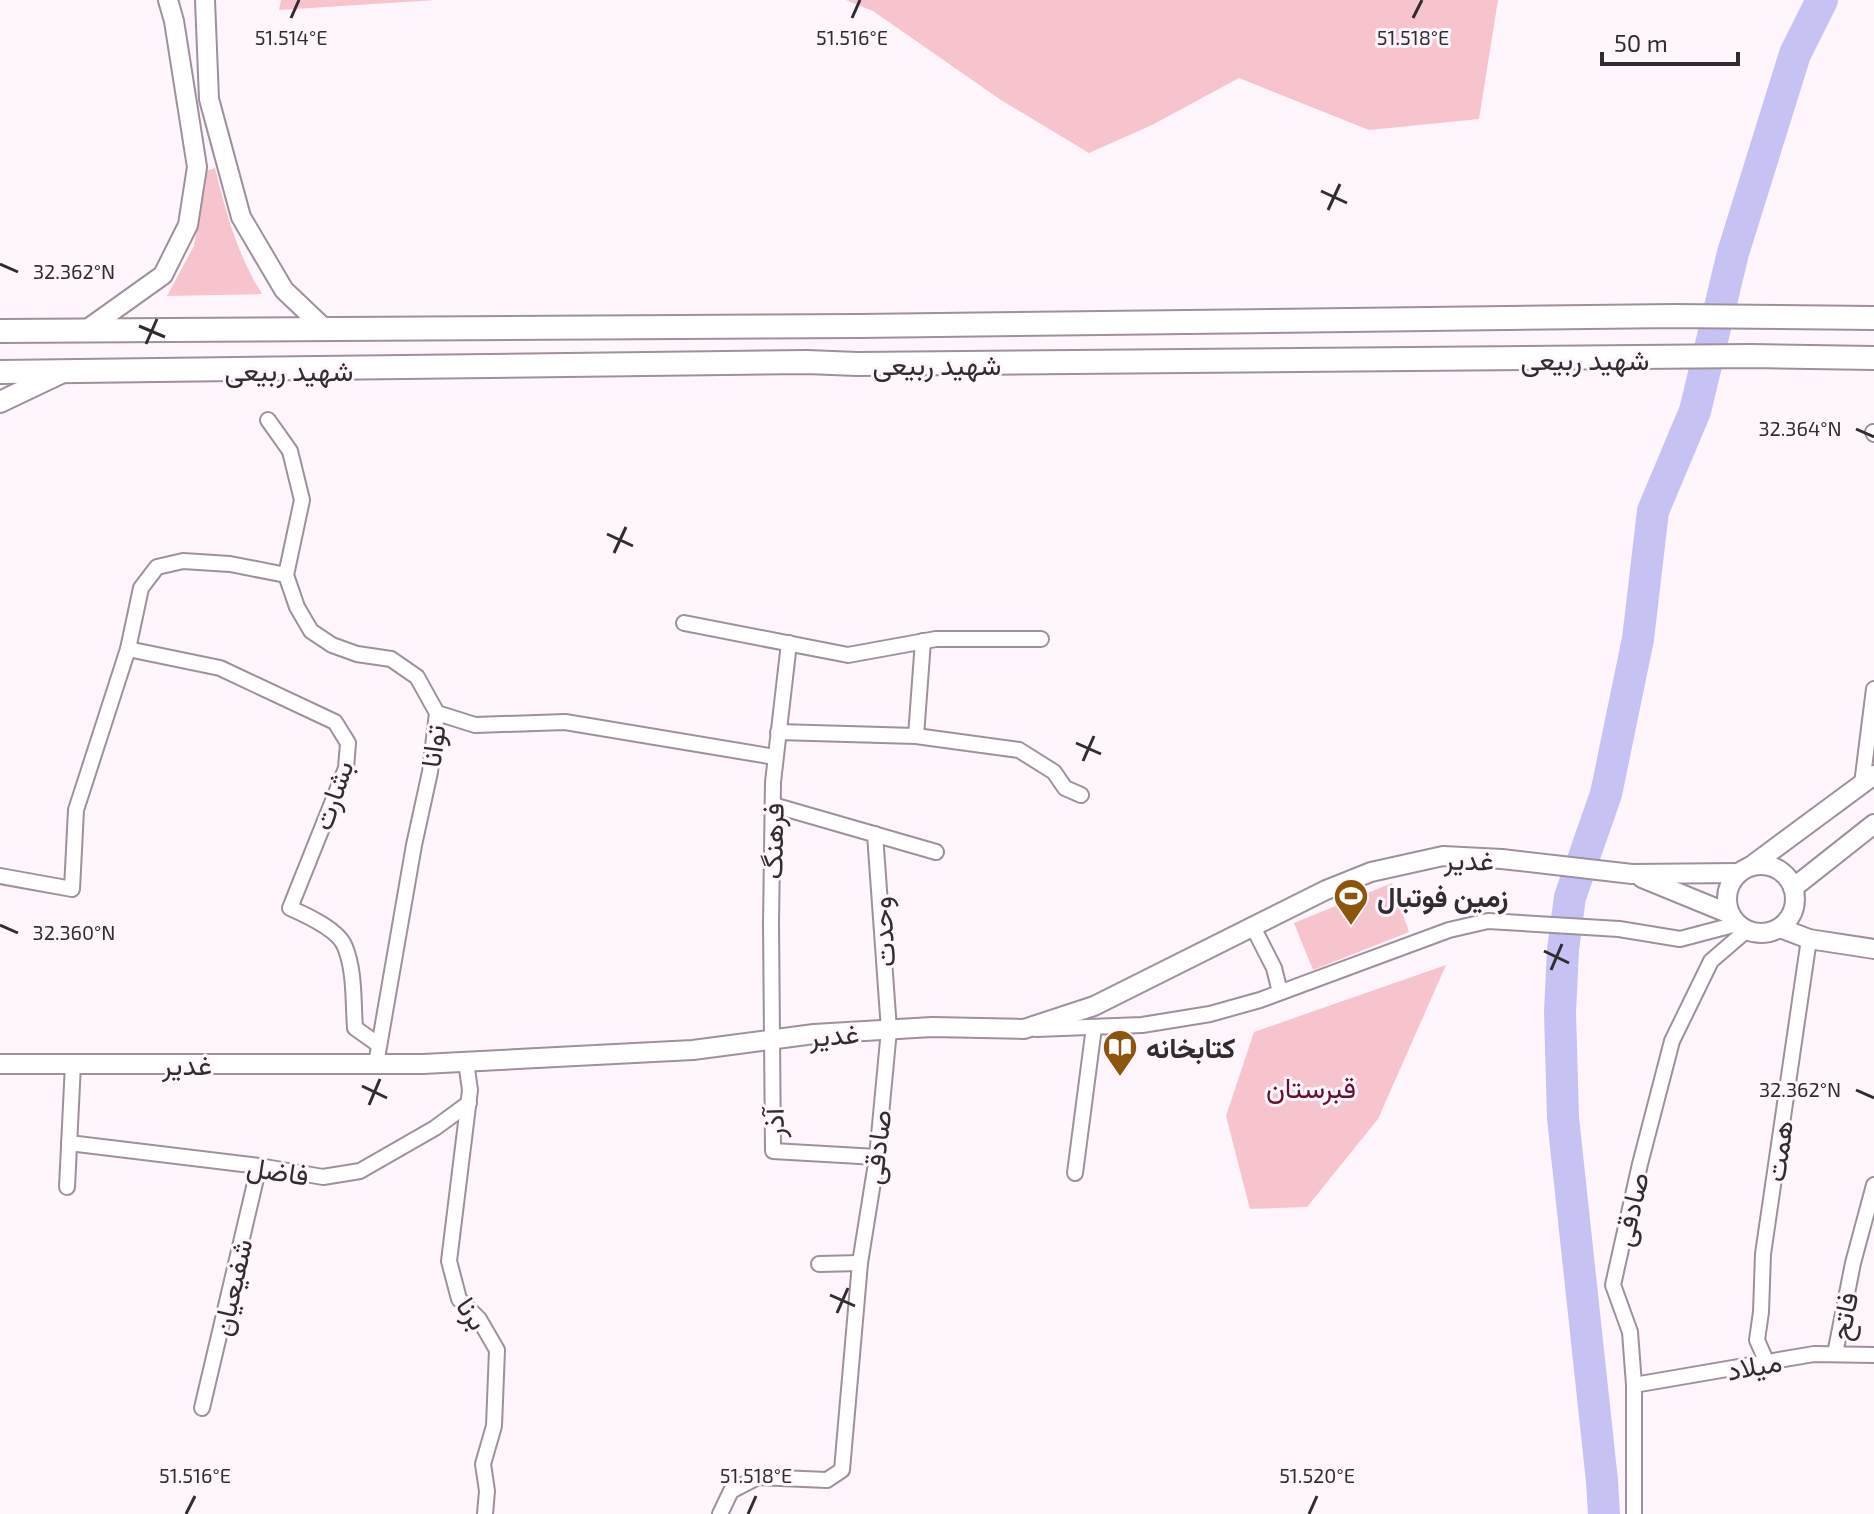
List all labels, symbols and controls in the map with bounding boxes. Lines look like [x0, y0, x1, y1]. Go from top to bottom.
scale bar [1602, 16, 1738, 66]
text: 51.514°E [255, 25, 327, 49]
text: 51.516°E [816, 25, 888, 49]
text: 51.518°E [1377, 25, 1449, 49]
text: 50 m [1614, 28, 1668, 57]
text: 32.362°N [33, 259, 115, 283]
street label: شهید ربیعی [1521, 342, 1649, 378]
street label: شهید ربیعی [873, 347, 1001, 383]
street label: شهید ربیعی [225, 353, 353, 389]
text: 32.364°N [1758, 416, 1842, 440]
street label: توانا [413, 723, 453, 770]
street label: بشارت [304, 756, 362, 835]
street label: فرهنگ [754, 802, 792, 880]
street label: غدیر [1443, 842, 1494, 878]
sports icon: زمین فوتبال [1332, 877, 1370, 927]
place label: زمین فوتبال [1377, 879, 1508, 915]
street label: وحدت [863, 895, 903, 968]
text: 32.360°N [33, 920, 115, 944]
street label: غدیر [807, 1015, 860, 1055]
library icon: کتابخانه [1101, 1028, 1139, 1078]
place label: کتابخانه [1146, 1030, 1236, 1065]
street label: غدیر [161, 1047, 212, 1083]
park label: قبرستان [1266, 1070, 1356, 1106]
text: 32.362°N [1759, 1077, 1841, 1101]
street label: آذر [756, 1105, 792, 1139]
street label: صادقی [855, 1108, 898, 1186]
street label: همت [1757, 1118, 1799, 1184]
street label: فاضل [244, 1148, 311, 1193]
street label: صادقی [1605, 1169, 1656, 1250]
street label: شفیعیان [203, 1235, 259, 1339]
street label: فاتح [1822, 1289, 1868, 1344]
street label: برنا [448, 1290, 496, 1337]
street label: میلاد [1724, 1343, 1784, 1387]
text: 51.516°E [159, 1463, 231, 1487]
text: 51.518°E [720, 1463, 792, 1487]
text: 51.520°E [1279, 1463, 1355, 1487]

